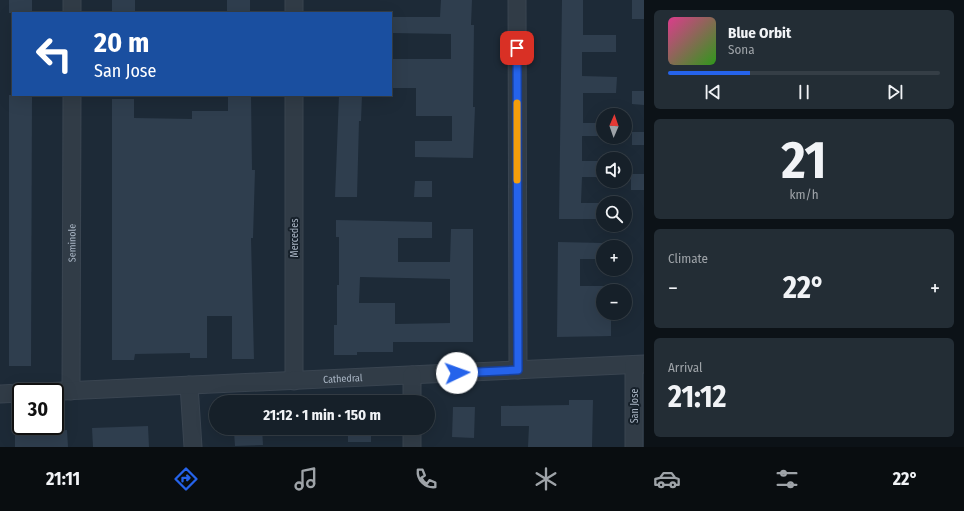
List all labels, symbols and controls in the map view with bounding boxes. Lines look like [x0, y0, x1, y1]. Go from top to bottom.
text: Blue Orbit [728, 24, 791, 42]
text: 20 m [94, 26, 149, 59]
icon: left [28, 28, 80, 80]
pin [500, 31, 534, 65]
icon: arrive [506, 37, 528, 59]
text: Sona [728, 42, 755, 57]
text: San Jose [94, 60, 156, 82]
icon: previous [702, 81, 724, 103]
icon: pause [793, 81, 815, 103]
icon: next [884, 81, 906, 103]
north arrow [596, 108, 632, 144]
map controls [596, 108, 632, 320]
text: 21 [781, 129, 827, 192]
button: sound [596, 152, 632, 188]
text: km/h [790, 187, 819, 202]
button: search [596, 196, 632, 232]
street label: Mercedes [289, 219, 301, 257]
street label: Seminole [66, 224, 79, 262]
button: + [596, 240, 632, 276]
text: Climate [668, 251, 708, 266]
text: 22° [783, 270, 825, 306]
text: − [668, 275, 678, 302]
text: + [930, 275, 940, 302]
button: − [596, 284, 632, 320]
position arrow [436, 352, 478, 394]
text: Arrival [668, 360, 702, 375]
street label: Cathedral [323, 372, 363, 386]
text: 21:12 [668, 379, 727, 415]
speed limit sign: 30 [12, 383, 64, 435]
street label: San Jose [629, 389, 641, 423]
text: 21:12 · 1 min · 150 m [263, 406, 381, 424]
icon: directions [172, 465, 200, 493]
icon: music [292, 465, 320, 493]
icon: phone [412, 465, 440, 493]
icon: climate [532, 465, 560, 493]
icon: car [653, 465, 681, 493]
icon: filters [773, 465, 801, 493]
text: 21:11 [46, 468, 80, 490]
text: 22° [893, 468, 918, 490]

